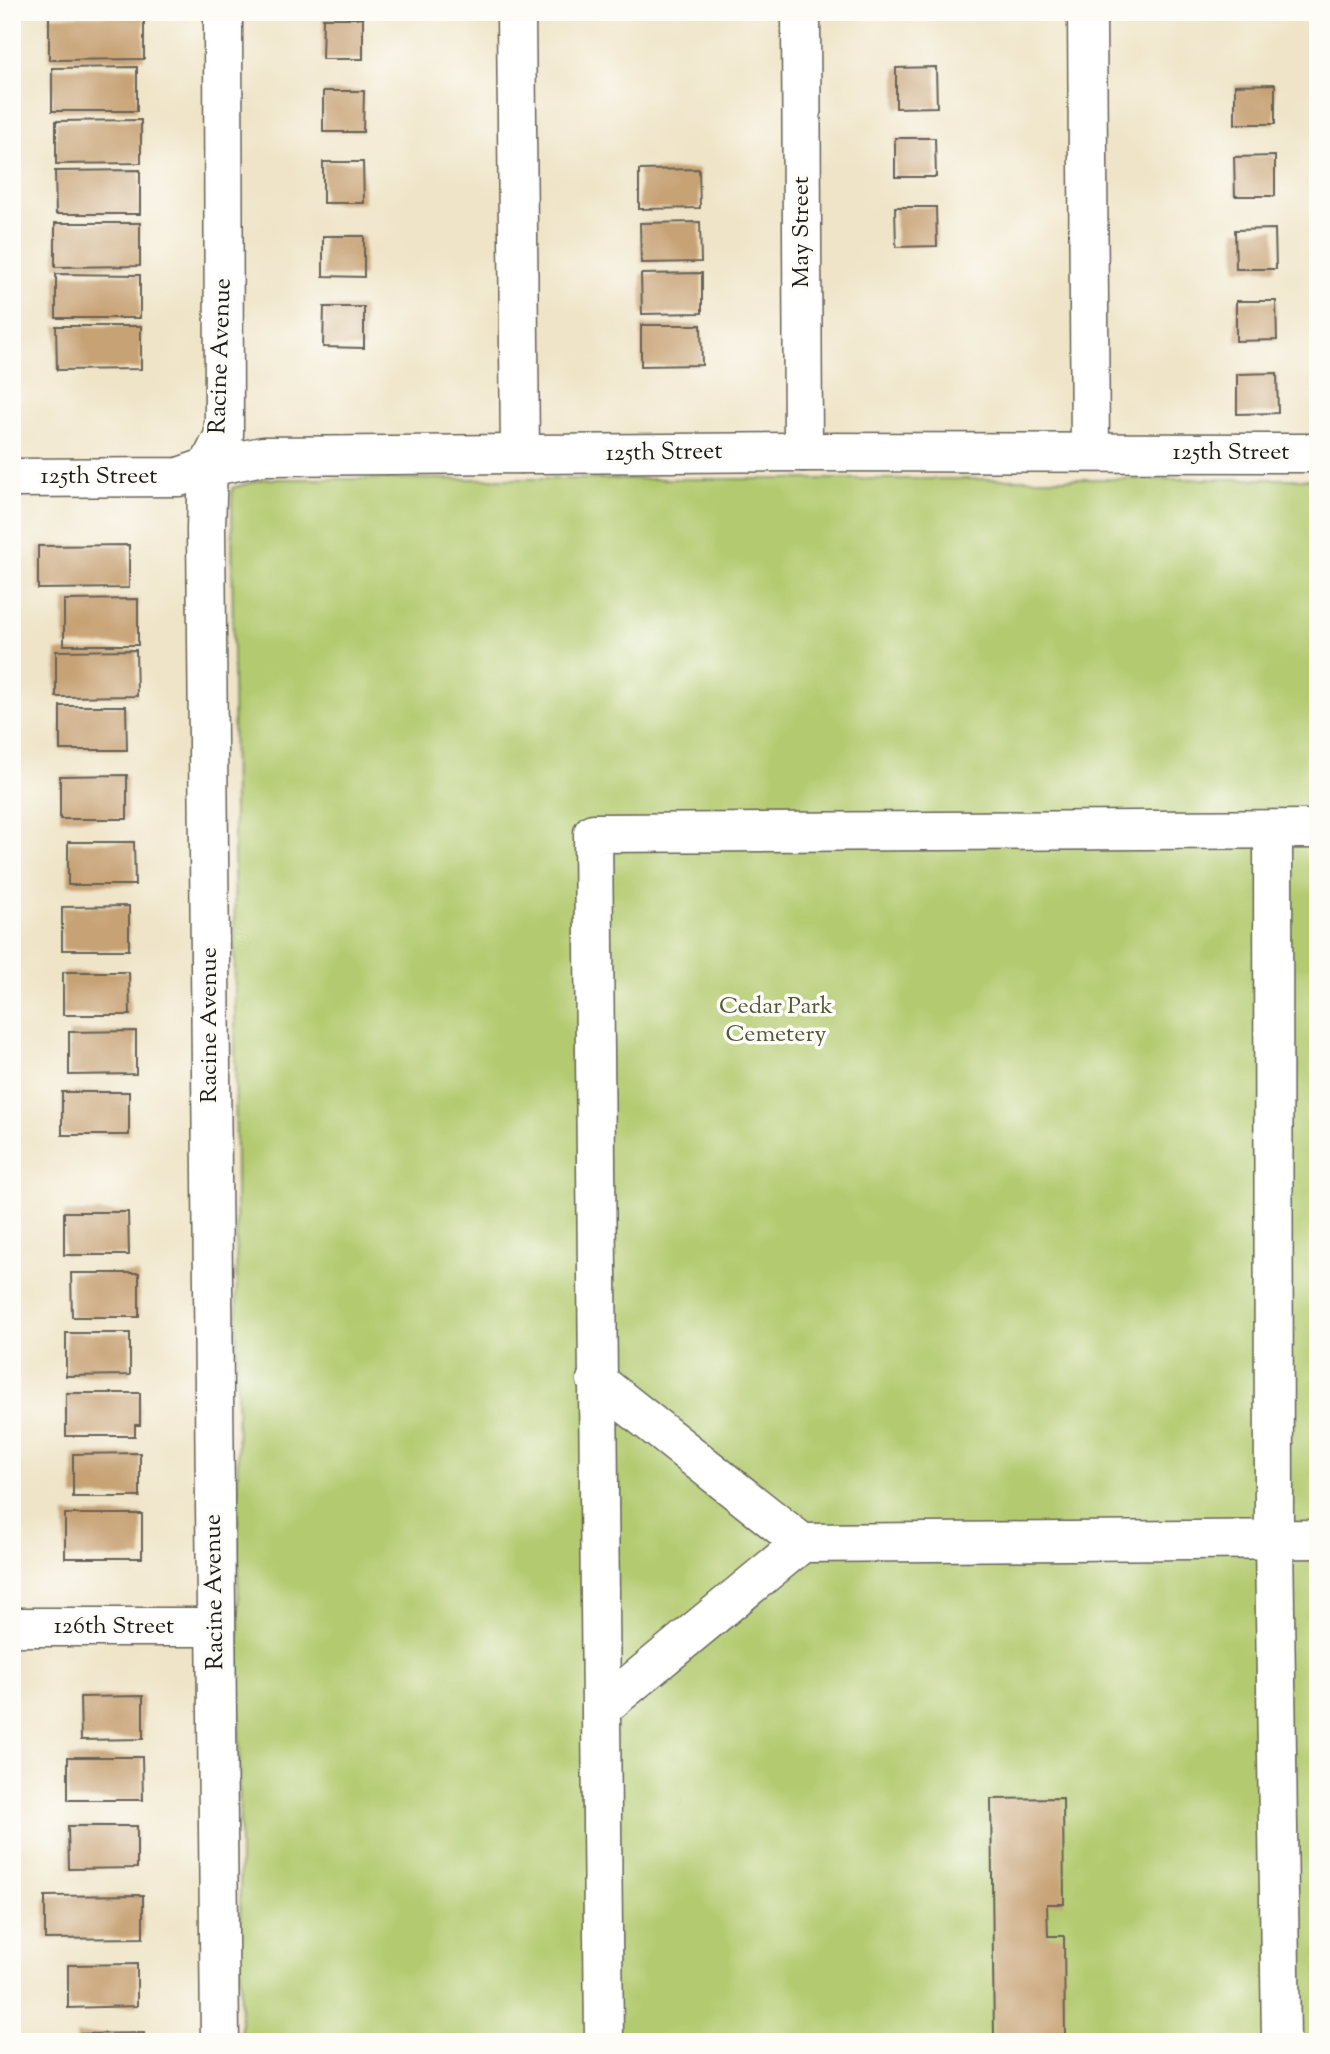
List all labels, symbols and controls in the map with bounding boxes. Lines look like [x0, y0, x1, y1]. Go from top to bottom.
street label: May Street [785, 176, 819, 288]
street label: Racine Avenue [201, 277, 241, 435]
street label: 125th Street [605, 435, 723, 471]
street label: 125th Street [1173, 436, 1289, 470]
street label: 125th Street [41, 460, 157, 494]
street label: Racine Avenue [193, 947, 227, 1103]
park label: Cedar Park Cemetery [719, 990, 833, 1052]
street label: Racine Avenue [197, 1514, 233, 1670]
street label: 126th Street [54, 1610, 174, 1644]

